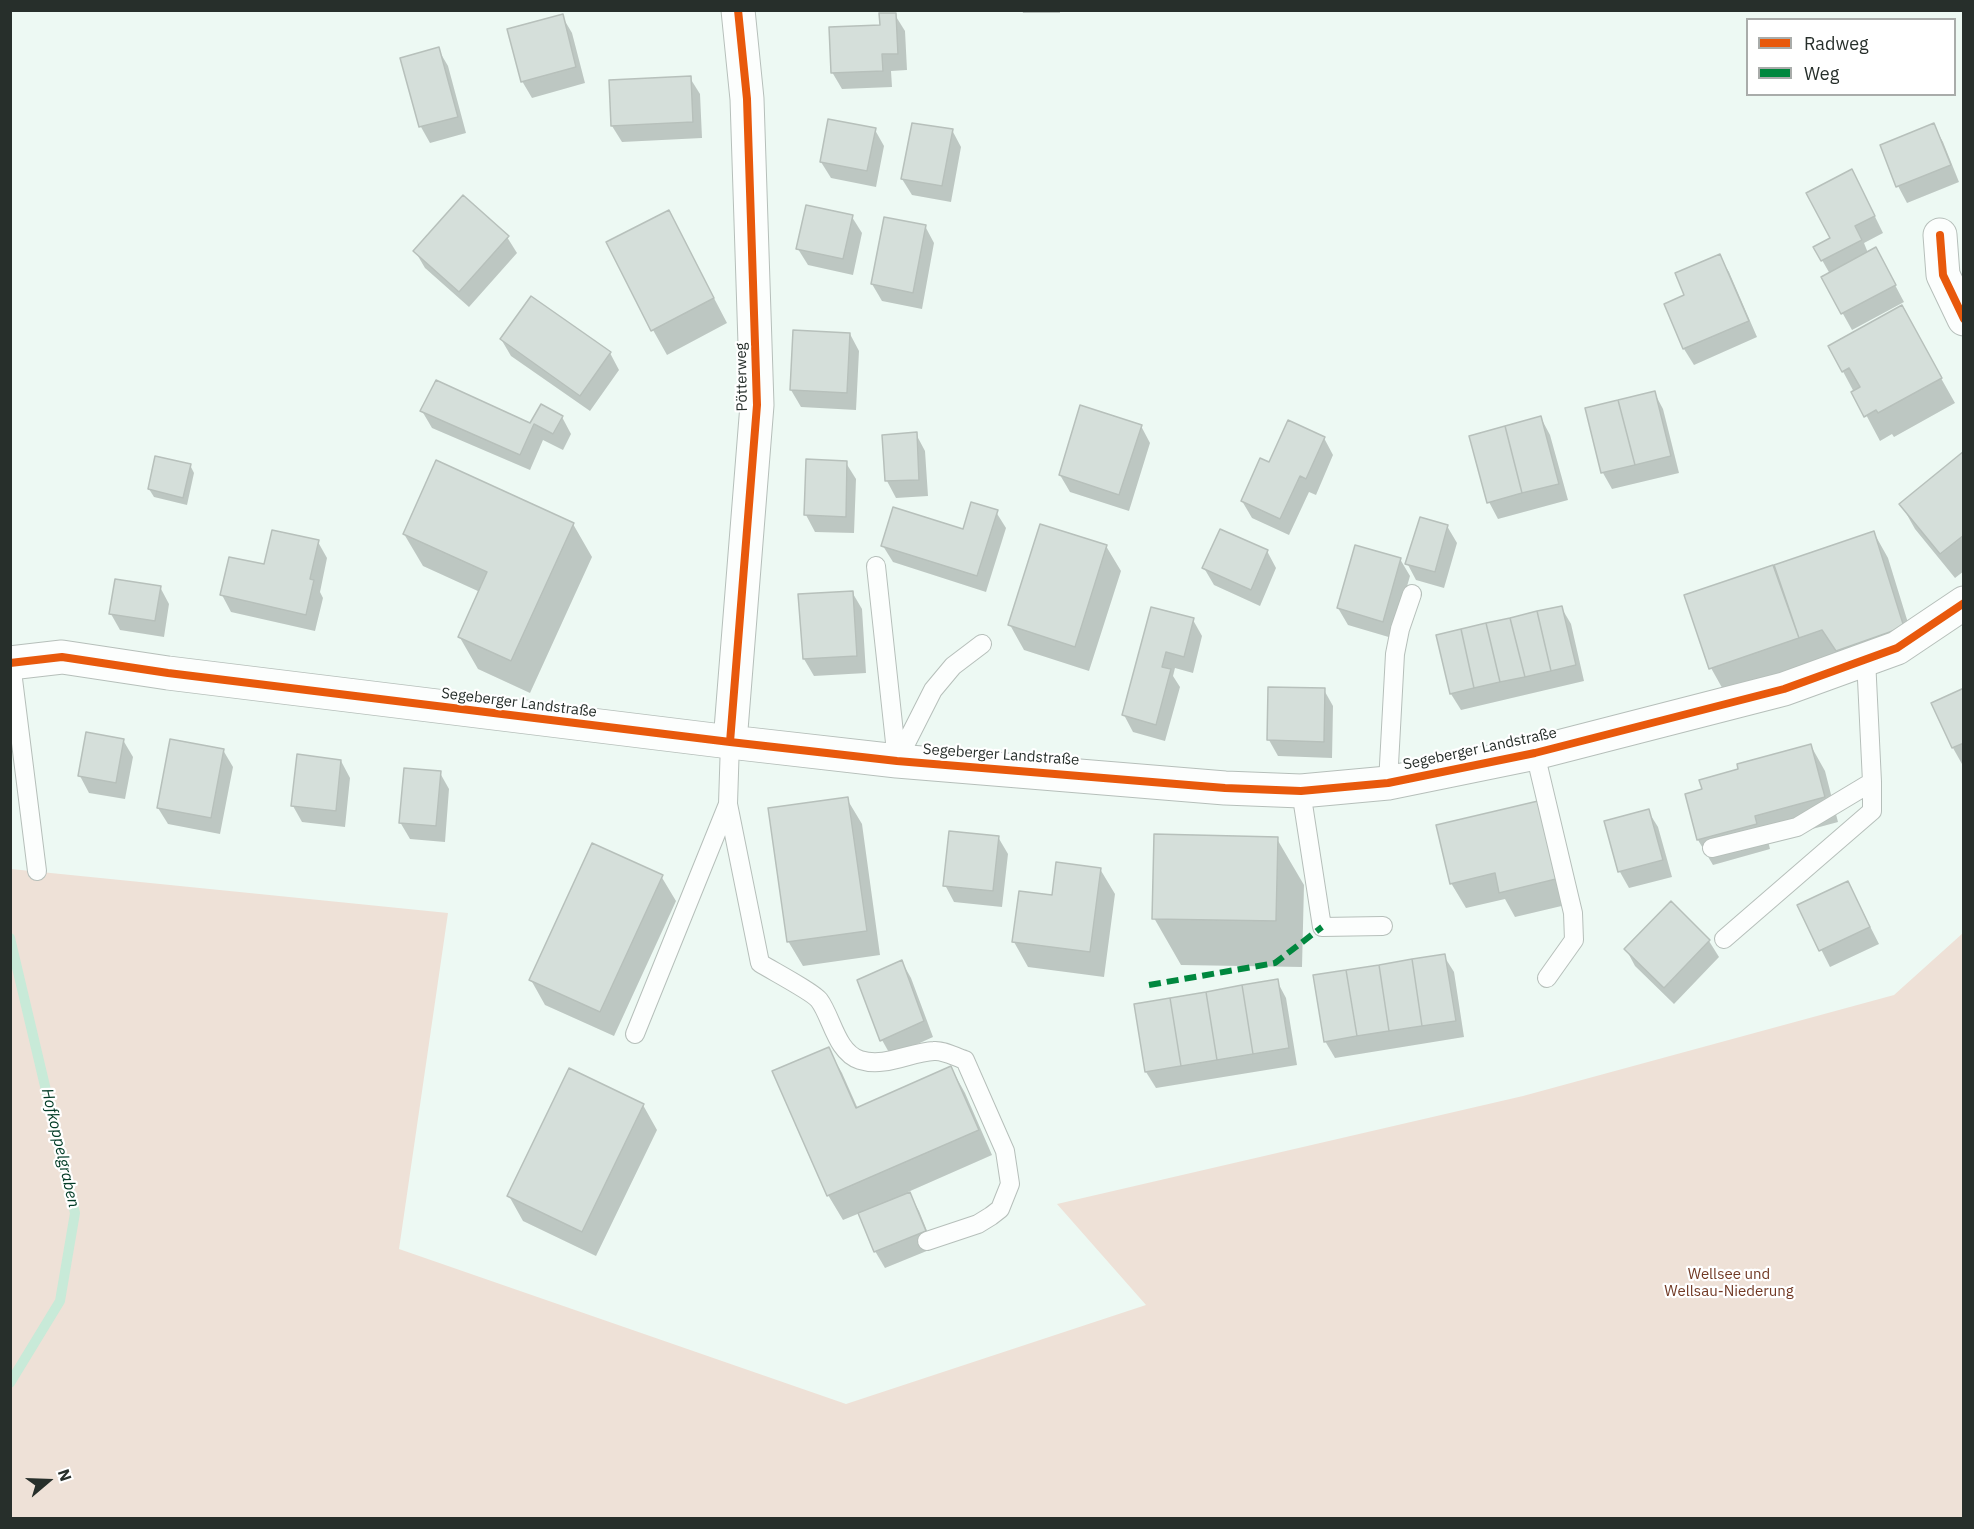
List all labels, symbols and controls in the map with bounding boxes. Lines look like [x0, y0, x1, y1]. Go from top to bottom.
legend [1746, 18, 1956, 96]
text: Radweg [1804, 32, 1869, 55]
text: Weg [1804, 62, 1839, 85]
street label: Pötterweg [732, 342, 752, 412]
street label: Segeberger Landstraße [440, 685, 598, 721]
street label: Segeberger Landstraße [1401, 724, 1559, 774]
street label: Segeberger Landstraße [922, 741, 1080, 769]
water label: Hofkoppelgraben [37, 1087, 83, 1209]
park label: Wellsee und Wellsau-Niederung [1664, 1266, 1794, 1301]
north arrow [18, 1451, 78, 1511]
text: N [54, 1466, 76, 1484]

